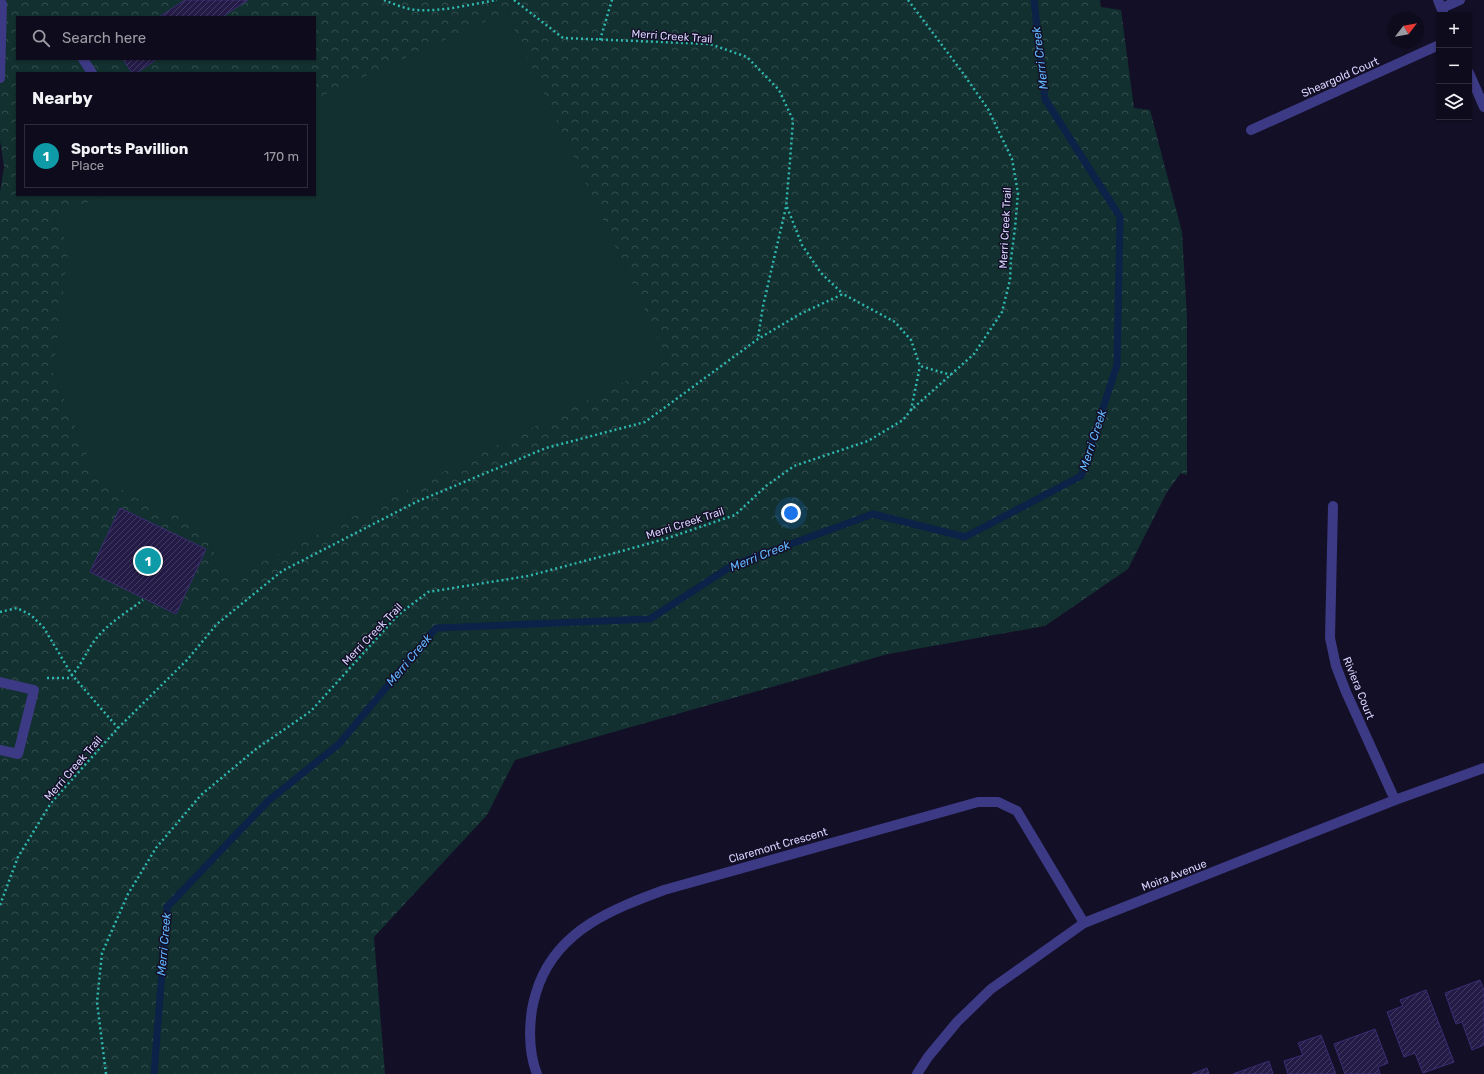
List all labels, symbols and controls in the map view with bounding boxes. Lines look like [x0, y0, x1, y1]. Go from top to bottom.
north arrow [1388, 12, 1424, 48]
map controls [1436, 12, 1472, 120]
button: + [1436, 12, 1472, 48]
search box [16, 16, 316, 60]
water label: Merri Creek [1029, 25, 1051, 90]
icon: search [30, 27, 52, 49]
street label: Merri Creek Trail [631, 27, 713, 46]
text: Search here [62, 29, 146, 47]
button: − [1436, 48, 1472, 84]
street label: Sheargold Court [1299, 54, 1382, 100]
button: layers [1436, 84, 1472, 120]
text: Nearby [32, 88, 93, 108]
text: Sports Pavillion [71, 140, 188, 158]
text: 1 [43, 149, 49, 164]
text: 170 m [264, 149, 299, 164]
text: Place [71, 158, 104, 173]
street label: Merri Creek Trail [997, 187, 1014, 269]
water label: Merri Creek [1077, 407, 1110, 472]
your location [781, 503, 801, 523]
street label: Merri Creek Trail [644, 505, 726, 542]
water label: Merri Creek [728, 537, 793, 574]
pin: 1 [135, 546, 161, 576]
street label: Merri Creek Trail [339, 601, 405, 668]
water label: Merri Creek [383, 631, 435, 689]
street label: Riviera Court [1340, 655, 1377, 722]
street label: Merri Creek Trail [42, 733, 105, 803]
street label: Claremont Crescent [727, 825, 830, 866]
street label: Moira Avenue [1140, 857, 1209, 894]
water label: Merri Creek [154, 911, 174, 976]

